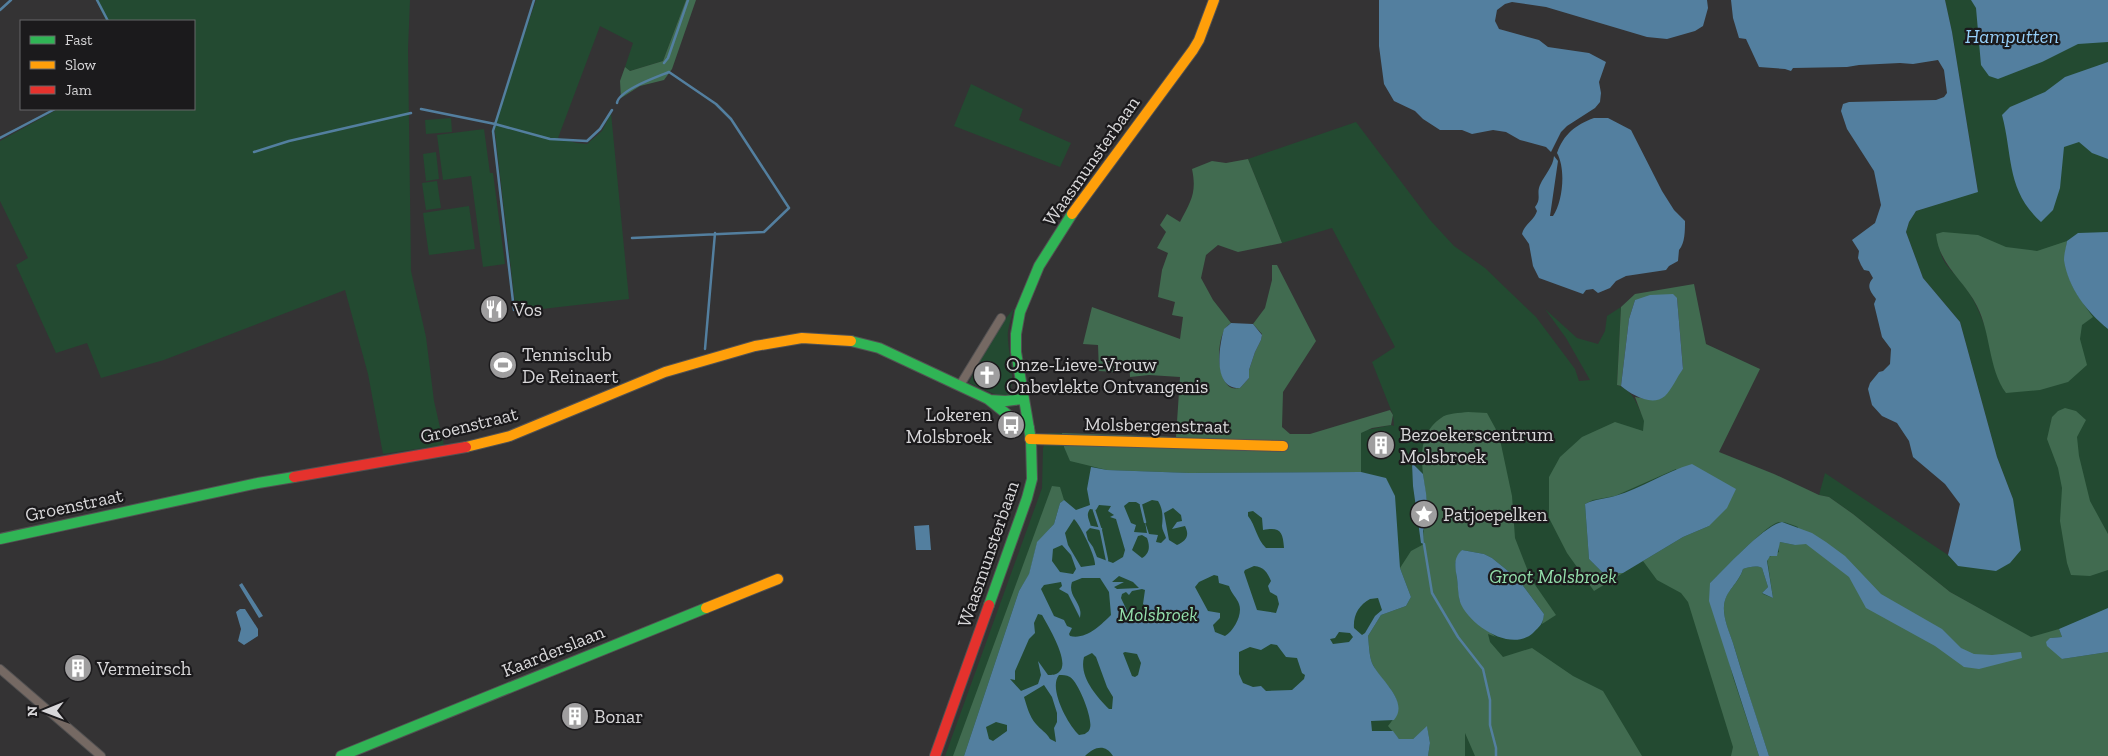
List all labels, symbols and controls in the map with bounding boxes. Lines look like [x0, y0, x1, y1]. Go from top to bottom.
legend [20, 20, 195, 110]
water label: Hamputten [1965, 24, 2059, 48]
text: Fast [65, 31, 93, 49]
text: Slow [65, 56, 97, 74]
text: Jam [65, 81, 92, 99]
street label: Waasmunsterbaan [1038, 92, 1144, 230]
restaurant icon: Vos [479, 294, 509, 324]
place label: Vos [512, 298, 542, 321]
place label: Tennisclub De Reinaert [522, 343, 618, 388]
sports icon: Tennisclub De Reinaert [488, 350, 518, 380]
place label: Onze-Lieve-Vrouw Onbevlekte Ontvangenis [1006, 353, 1208, 398]
church icon: Onze-Lieve-Vrouw Onbevlekte Ontvangenis [972, 360, 1002, 390]
street label: Groenstraat [418, 402, 520, 448]
place label: Lokeren Molsbroek [906, 403, 992, 448]
bus stop icon: Lokeren Molsbroek [996, 410, 1026, 440]
street label: Molsbergenstraat [1084, 412, 1230, 438]
place label: Bezoekerscentrum Molsbroek [1400, 423, 1554, 468]
building icon: Bezoekerscentrum Molsbroek [1366, 430, 1396, 460]
street label: Waasmunsterbaan [952, 478, 1024, 630]
street label: Groenstraat [23, 483, 125, 527]
place icon: Patjoepelken [1409, 499, 1439, 529]
place label: Patjoepelken [1443, 503, 1547, 526]
park label: Groot Molsbroek [1489, 565, 1617, 588]
park label: Molsbroek [1118, 603, 1198, 626]
street label: Kaarderslaan [498, 620, 608, 682]
building icon: Vermeirsch [63, 653, 93, 683]
place label: Vermeirsch [96, 657, 192, 680]
north arrow [20, 686, 70, 736]
building icon: Bonar [560, 701, 590, 731]
text: N [24, 705, 41, 717]
place label: Bonar [594, 705, 643, 728]

